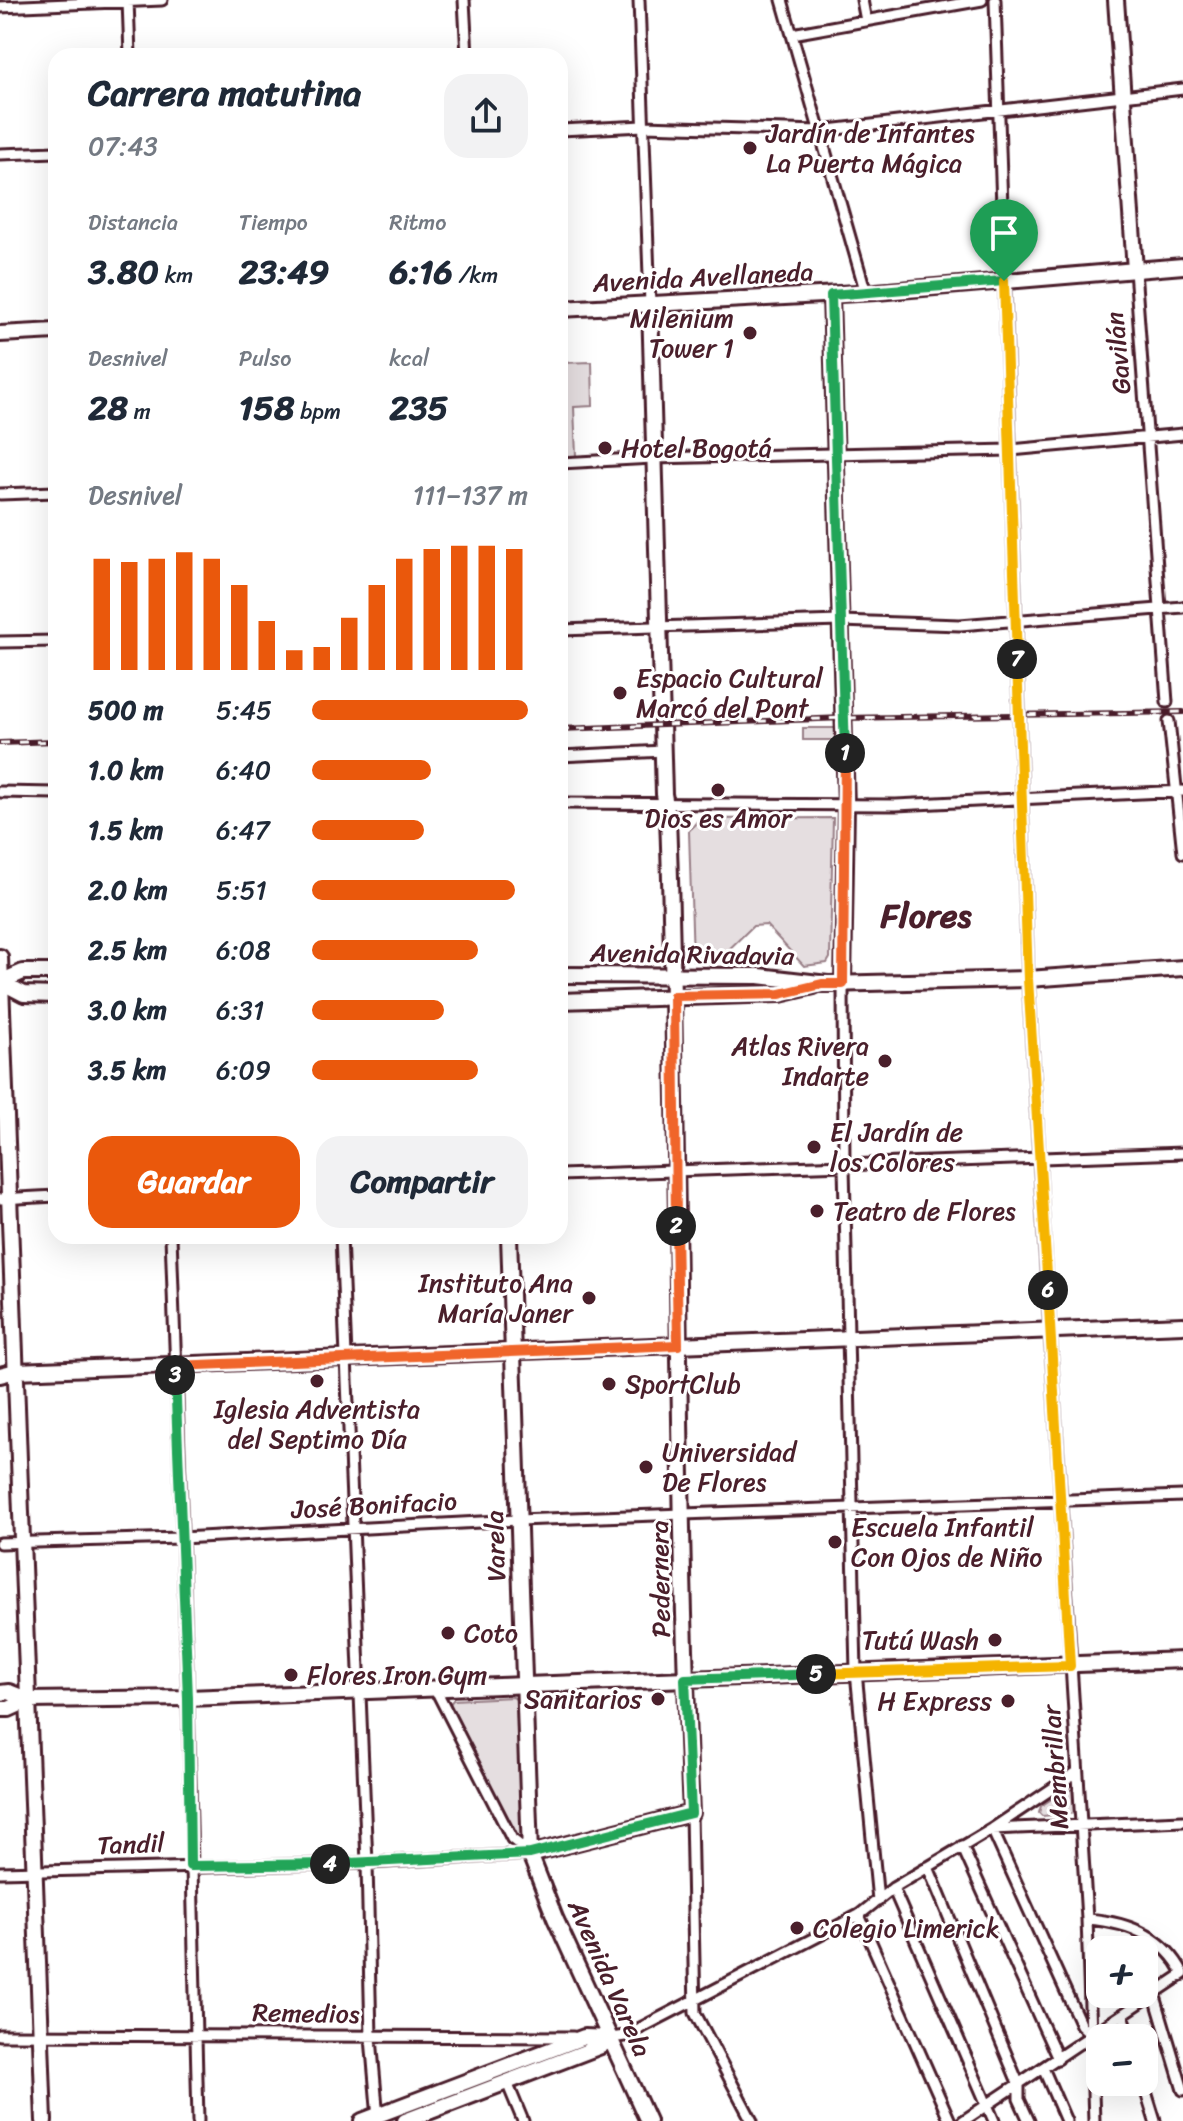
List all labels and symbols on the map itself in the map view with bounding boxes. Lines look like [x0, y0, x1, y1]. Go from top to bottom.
place label: Jardín de Infantes La Puerta Mágica [765, 110, 975, 186]
marker: Jardín de Infantes La Puerta Mágica [741, 139, 759, 157]
pin [970, 199, 1038, 281]
street label: Avenida Avellaneda [590, 248, 815, 306]
place label: Milenium Tower 1 [630, 295, 734, 371]
street label: Gavilán [1091, 310, 1145, 396]
marker: Milenium Tower 1 [741, 324, 759, 342]
place label: Hotel Bogotá [621, 425, 772, 471]
marker: Hotel Bogotá [596, 439, 614, 457]
pin: 7 [997, 639, 1037, 679]
place label: Espacio Cultural Marcó del Pont [636, 655, 824, 731]
marker: Espacio Cultural Marcó del Pont [611, 684, 629, 702]
pin: 1 [825, 733, 865, 773]
marker: Dios es Amor [709, 781, 727, 799]
place label: Dios es Amor [645, 795, 793, 841]
district label: Flores [880, 886, 972, 946]
street label: Avenida Rivadavia [588, 929, 796, 979]
place label: Atlas Rivera Indarte [730, 1023, 869, 1099]
marker: Atlas Rivera Indarte [876, 1052, 894, 1070]
place label: El Jardín de los Colores [830, 1109, 963, 1185]
marker: El Jardín de los Colores [805, 1138, 823, 1156]
place label: Teatro de Flores [833, 1188, 1016, 1234]
marker: Teatro de Flores [808, 1202, 826, 1220]
pin: 2 [656, 1206, 696, 1246]
place label: Instituto Ana María Janer [418, 1260, 574, 1336]
pin: 6 [1028, 1270, 1068, 1310]
marker: Instituto Ana María Janer [580, 1289, 598, 1307]
pin: 3 [155, 1355, 195, 1395]
place label: SportClub [625, 1361, 741, 1407]
marker: Iglesia Adventista del Septimo Día [308, 1372, 326, 1390]
marker: SportClub [600, 1375, 618, 1393]
place label: Iglesia Adventista del Septimo Día [213, 1386, 420, 1462]
place label: Universidad De Flores [662, 1429, 798, 1505]
marker: Universidad De Flores [637, 1458, 655, 1476]
street label: José Bonifacio [289, 1478, 458, 1532]
place label: Escuela Infantil Con Ojos de Niño [851, 1504, 1043, 1580]
street label: Varela [471, 1510, 519, 1582]
street label: Pedernera [636, 1520, 684, 1638]
marker: Escuela Infantil Con Ojos de Niño [826, 1533, 844, 1551]
place label: Coto [464, 1610, 518, 1656]
place label: Tutú Wash [862, 1617, 979, 1663]
marker: Coto [439, 1624, 457, 1642]
marker: Tutú Wash [986, 1631, 1004, 1649]
place label: Flores Iron Gym [307, 1652, 487, 1698]
pin: 5 [796, 1654, 836, 1694]
marker: Flores Iron Gym [282, 1666, 300, 1684]
place label: Sanitarios [524, 1676, 643, 1722]
place label: H Express [877, 1678, 992, 1724]
marker: Sanitarios [649, 1690, 667, 1708]
marker: H Express [999, 1692, 1017, 1710]
street label: Membrillar [1028, 1702, 1082, 1831]
street label: Tandil [96, 1820, 166, 1868]
pin: 4 [310, 1844, 350, 1884]
street label: Avenida Varela [554, 1891, 665, 2064]
place label: Colegio Limerick [813, 1905, 1000, 1951]
marker: Colegio Limerick [788, 1919, 806, 1937]
street label: Remedios [252, 1989, 360, 2037]

